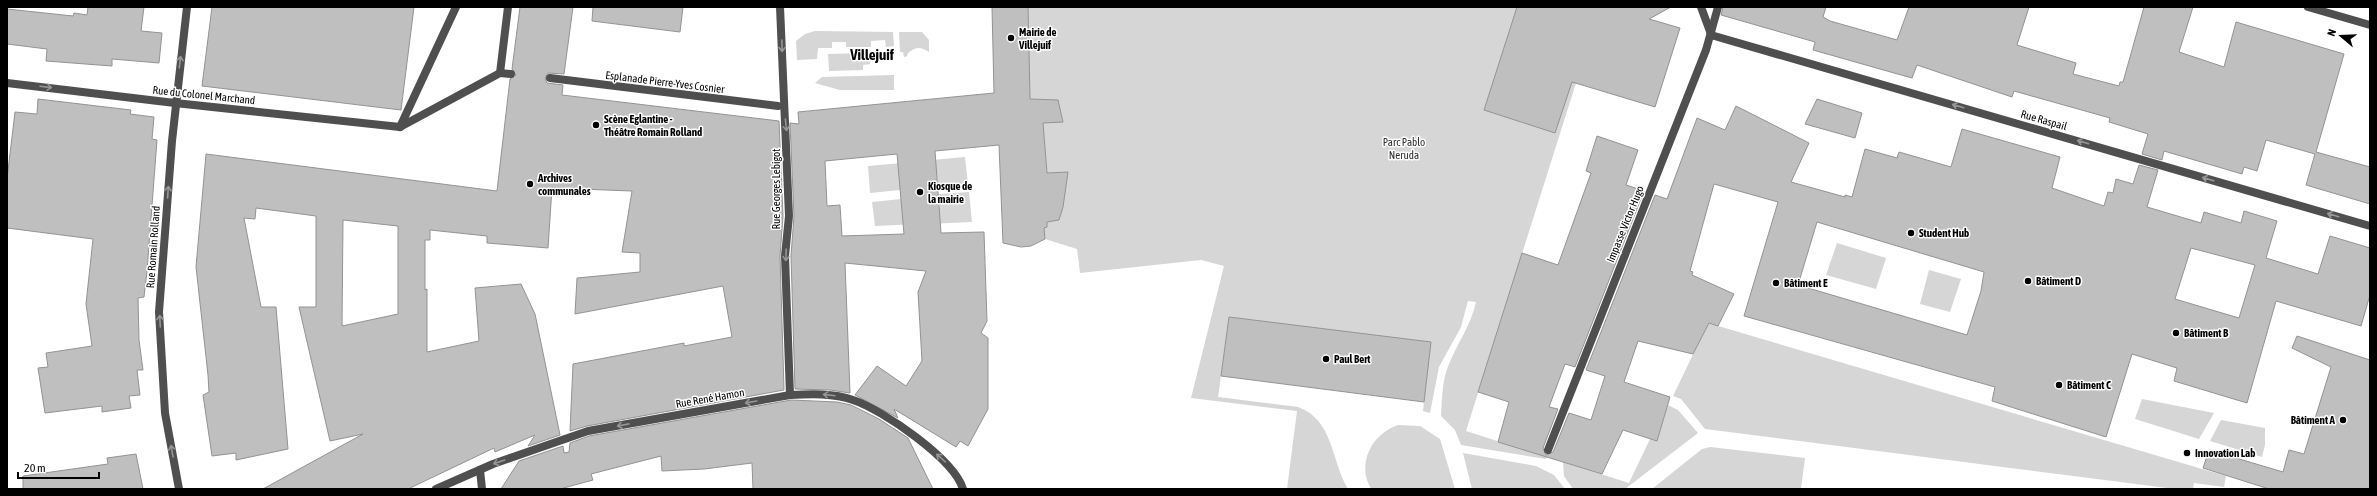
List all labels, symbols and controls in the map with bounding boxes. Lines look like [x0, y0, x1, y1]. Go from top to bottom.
north arrow [2321, 16, 2361, 56]
place label: Mairie de Villejuif [1018, 26, 1057, 51]
text: N [2325, 28, 2338, 38]
marker: Mairie de Villejuif [1006, 33, 1016, 43]
one-way arrow [778, 39, 785, 52]
district label: Villejuif [849, 46, 895, 63]
one-way arrow [176, 56, 184, 69]
street label: Esplanade Pierre-Yves Cosnier [605, 69, 726, 95]
one-way arrow [39, 84, 52, 91]
street label: Rue du Colonel Marchand [152, 84, 256, 106]
one-way arrow [1952, 102, 1965, 109]
street label: Rue Raspail [2019, 108, 2069, 132]
place label: Scène Eglantine - Théâtre Romain Rolland [604, 113, 702, 138]
one-way arrow [783, 118, 790, 131]
marker: Scène Eglantine - Théâtre Romain Rolland [591, 120, 601, 130]
park label: Parc Pablo Neruda [1383, 136, 1425, 161]
one-way arrow [2077, 138, 2090, 145]
street label: Rue Georges Lebigot [770, 149, 782, 229]
place label: Archives communales [537, 172, 591, 197]
one-way arrow [2201, 175, 2214, 182]
marker: Archives communales [525, 179, 535, 189]
place label: Kiosque de la mairie [928, 180, 972, 205]
street label: Impasse Victor Hugo [1604, 184, 1646, 264]
one-way arrow [164, 186, 171, 199]
marker: Kiosque de la mairie [915, 187, 925, 197]
street label: Rue Romain Rolland [144, 205, 162, 289]
one-way arrow [2326, 211, 2339, 218]
place label: Student Hub [1919, 227, 1969, 239]
marker: Student Hub [1906, 228, 1916, 238]
one-way arrow [782, 248, 790, 261]
place label: Bâtiment D [2036, 275, 2081, 287]
marker: Bâtiment D [2023, 276, 2033, 286]
place label: Bâtiment E [1784, 277, 1828, 289]
marker: Bâtiment E [1771, 278, 1781, 288]
one-way arrow [156, 315, 163, 328]
place label: Bâtiment B [2184, 327, 2229, 339]
marker: Bâtiment B [2171, 328, 2181, 338]
place label: Paul Bert [1334, 353, 1371, 365]
marker: Paul Bert [1321, 354, 1331, 364]
place label: Bâtiment C [2067, 379, 2111, 391]
marker: Bâtiment C [2054, 380, 2064, 390]
street label: Rue René Hamon [675, 386, 745, 410]
one-way arrow [823, 391, 836, 399]
one-way arrow [745, 398, 758, 406]
place label: Bâtiment A [2291, 414, 2336, 426]
marker: Bâtiment A [2338, 415, 2348, 425]
one-way arrow [617, 421, 630, 429]
one-way arrow [168, 445, 176, 458]
place label: Innovation Lab [2195, 447, 2255, 459]
marker: Innovation Lab [2182, 448, 2192, 458]
one-way arrow [935, 453, 946, 462]
scale bar [18, 454, 99, 480]
one-way arrow [493, 459, 506, 466]
text: 20 m [24, 461, 46, 475]

